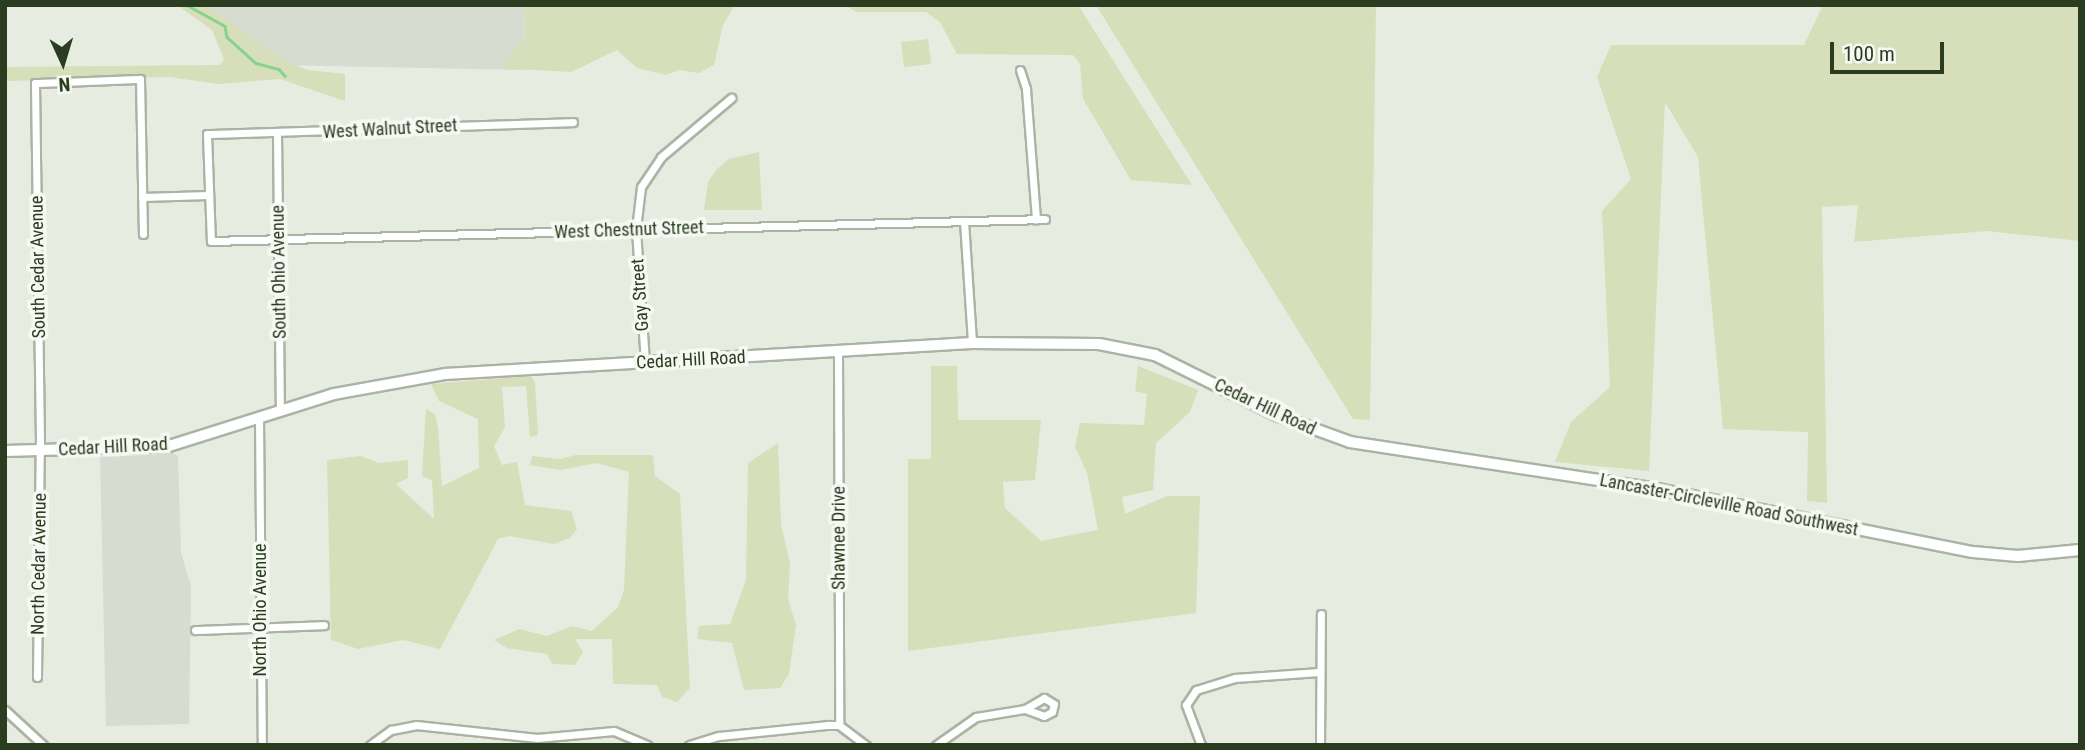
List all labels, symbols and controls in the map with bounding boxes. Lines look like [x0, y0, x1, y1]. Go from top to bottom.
north arrow [28, 28, 98, 98]
scale bar [1833, 28, 1947, 72]
text: 100 m [1843, 42, 1895, 66]
text: N [58, 73, 71, 96]
street label: West Walnut Street [322, 115, 458, 143]
street label: South Cedar Avenue [26, 195, 50, 339]
street label: South Ohio Avenue [267, 205, 291, 339]
street label: West Chestnut Street [554, 217, 704, 243]
street label: Gay Street [627, 258, 653, 332]
street label: Cedar Hill Road [636, 346, 746, 374]
street label: Cedar Hill Road [1211, 374, 1319, 440]
street label: Cedar Hill Road [58, 433, 168, 461]
street label: Lancaster-Circleville Road Southwest [1598, 469, 1860, 541]
street label: Shawnee Drive [828, 486, 850, 590]
street label: North Cedar Avenue [27, 493, 51, 635]
street label: North Ohio Avenue [249, 544, 271, 676]

